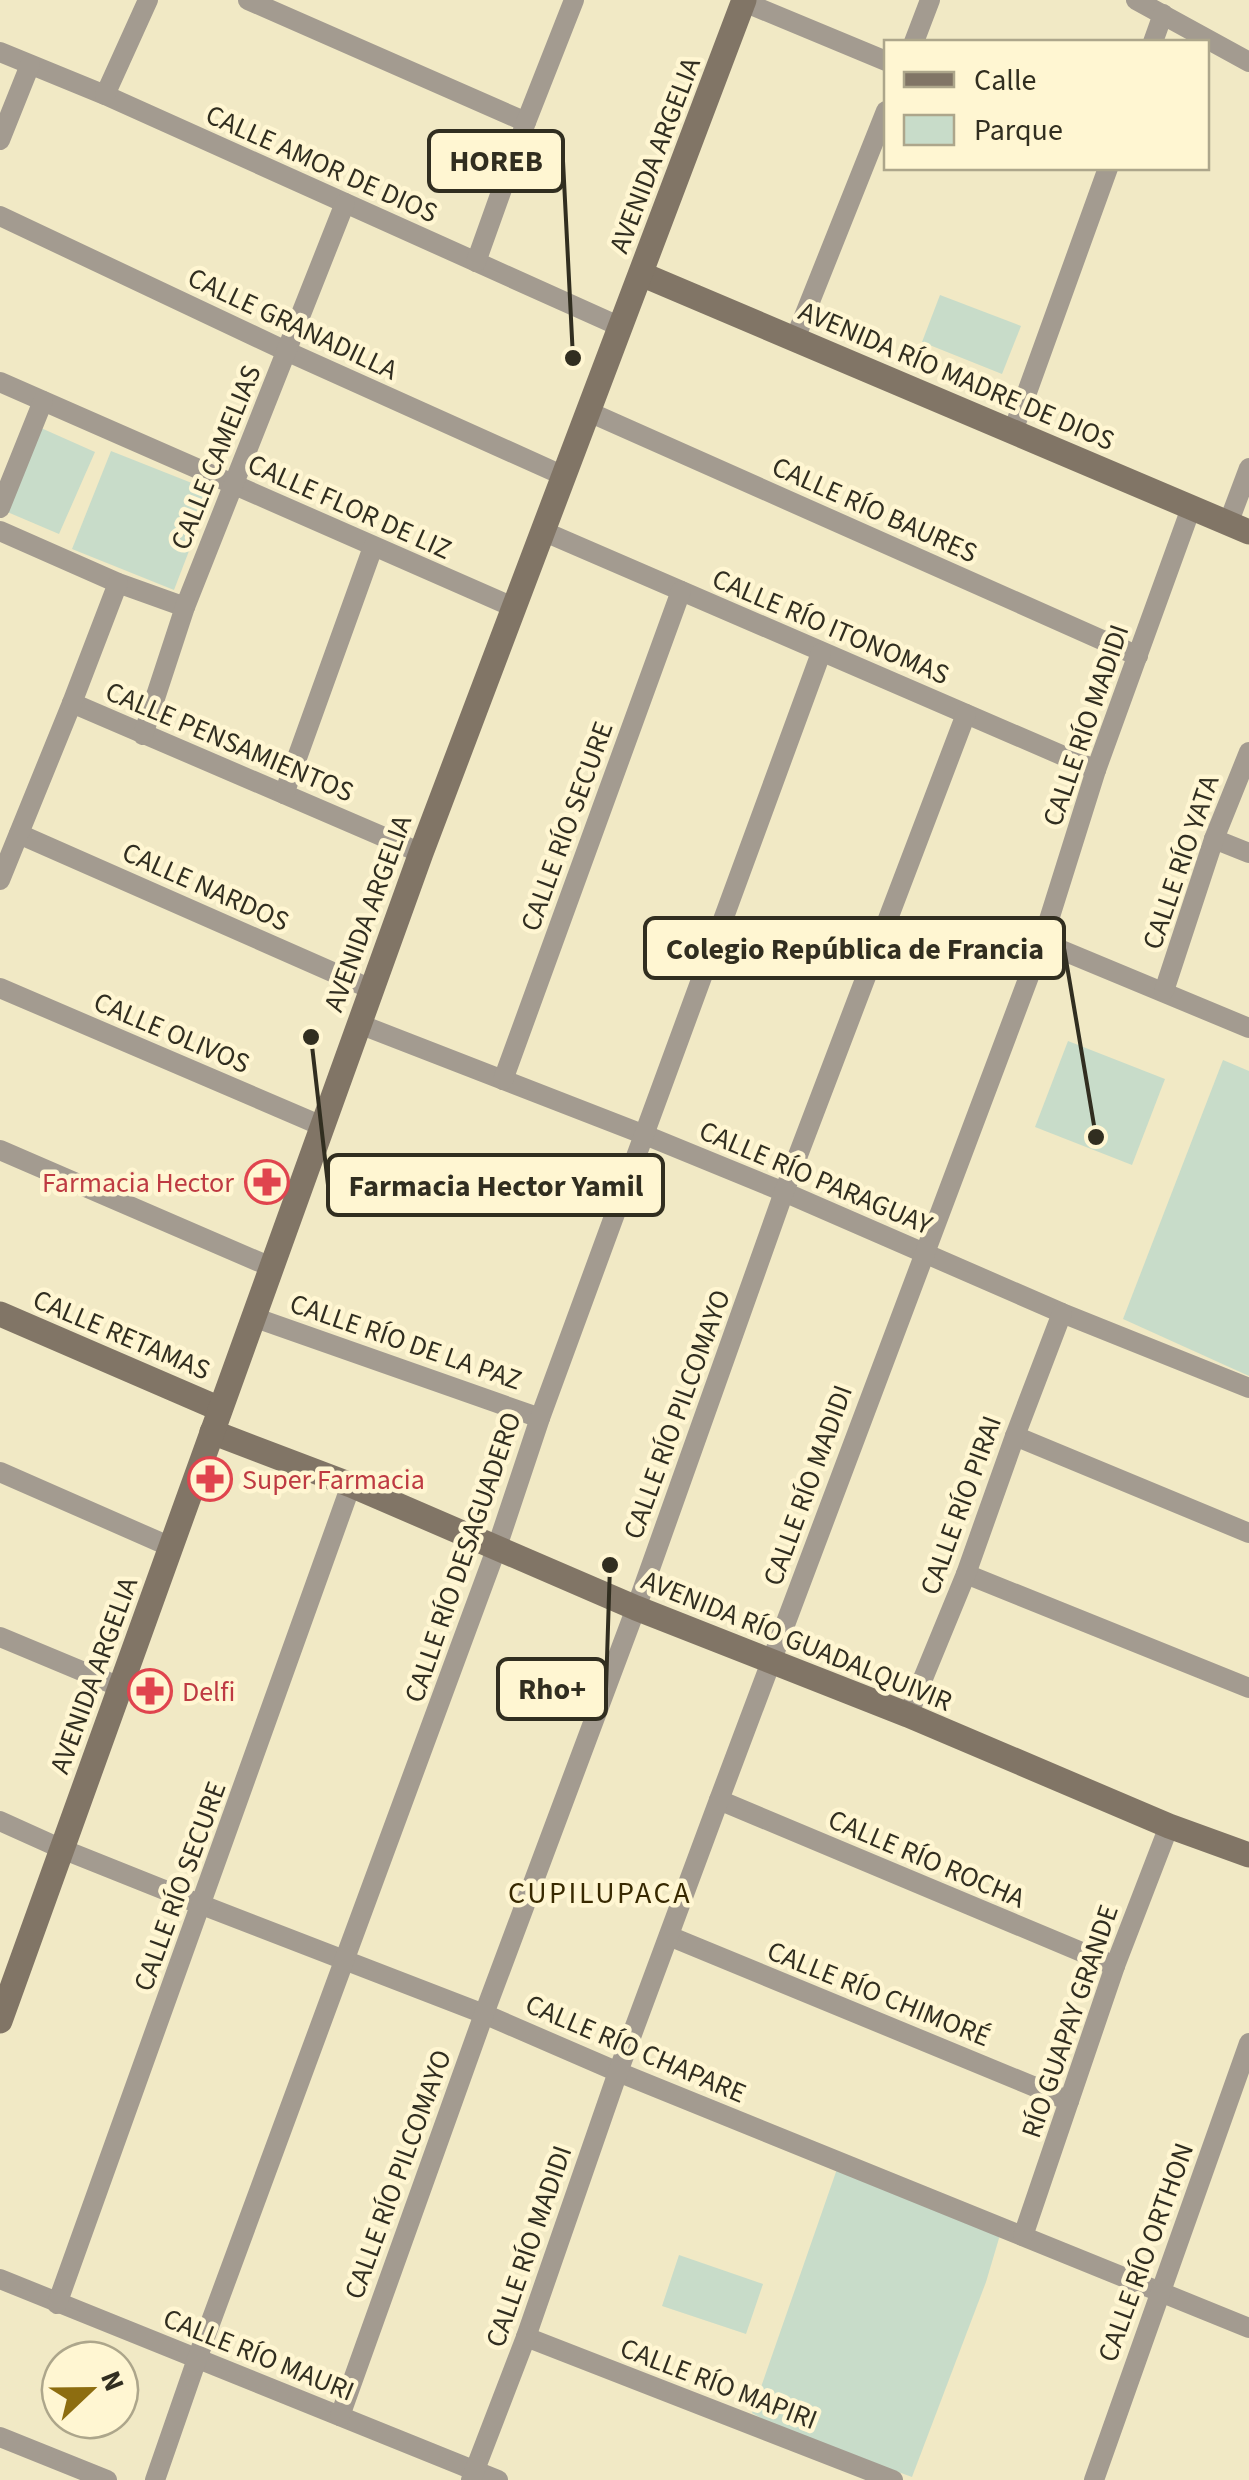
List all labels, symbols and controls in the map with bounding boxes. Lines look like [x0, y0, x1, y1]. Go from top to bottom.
legend [884, 40, 1209, 170]
street label: AVENIDA ARGELIA [599, 51, 711, 259]
text: Calle [974, 59, 1036, 102]
street label: CALLE AMOR DE DIOS [199, 95, 444, 233]
text: Parque [974, 109, 1063, 152]
callout: HOREB [429, 131, 563, 191]
text: HOREB [449, 140, 543, 183]
street label: CALLE GRANADILLA [181, 258, 405, 390]
street label: AVENIDA RÍO MADRE DE DIOS [793, 291, 1121, 461]
street label: CALLE CAMELIAS [161, 359, 271, 556]
street label: CALLE FLOR DE LIZ [241, 444, 458, 570]
street label: CALLE RÍO BAURES [765, 447, 984, 573]
street label: CALLE RÍO ITONOMAS [706, 559, 955, 695]
street label: CALLE RÍO MADIDI [1033, 619, 1139, 832]
street label: CALLE PENSAMIENTOS [99, 672, 360, 812]
street label: CALLE RÍO SECURE [510, 716, 623, 937]
street label: CALLE RÍO YATA [1132, 769, 1230, 955]
street label: AVENIDA ARGELIA [314, 809, 422, 1017]
street label: CALLE NARDOS [116, 832, 295, 942]
callout: Colegio República de Francia [645, 918, 1064, 978]
text: Colegio República de Francia [666, 928, 1044, 971]
street label: CALLE OLIVOS [87, 982, 256, 1084]
street label: CALLE RÍO PARAGUAY [693, 1111, 939, 1245]
callout: Farmacia Hector Yamil [328, 1155, 663, 1215]
pharmacy icon: Farmacia Hector [244, 1159, 290, 1205]
place label: Farmacia Hector [42, 1163, 234, 1203]
text: Farmacia Hector Yamil [349, 1165, 644, 1208]
street label: CALLE RETAMAS [27, 1280, 216, 1390]
street label: CALLE RÍO DE LA PAZ [284, 1283, 527, 1400]
street label: CALLE RÍO PILCOMAYO [613, 1284, 741, 1545]
street label: CALLE RÍO MADIDI [753, 1379, 863, 1591]
street label: CALLE RÍO DESAGUADERO [394, 1407, 531, 1708]
street label: CALLE RÍO PIRAI [910, 1410, 1012, 1600]
pharmacy icon: Super Farmacia [187, 1456, 233, 1502]
place label: Super Farmacia [242, 1460, 425, 1500]
street label: AVENIDA RÍO GUADALQUIVIR [635, 1560, 958, 1722]
street label: AVENIDA ARGELIA [40, 1571, 148, 1779]
callout: Rho+ [498, 1659, 606, 1719]
pharmacy icon: Delfi [127, 1668, 173, 1714]
text: Rho+ [518, 1668, 586, 1711]
place label: Delfi [182, 1672, 235, 1712]
street label: CALLE RÍO SECURE [123, 1776, 236, 1997]
street label: CALLE RÍO ROCHA [822, 1799, 1032, 1919]
district label: CUPILUPACA [508, 1872, 692, 1915]
street label: RÍO GUAPAY GRANDE [1011, 1899, 1129, 2143]
street label: CALLE RÍO CHIMORÉ [761, 1931, 996, 2057]
street label: CALLE RÍO CHAPARE [519, 1984, 752, 2113]
street label: CALLE RÍO PILCOMAYO [334, 2044, 462, 2305]
street label: CALLE RÍO ORTHON [1088, 2137, 1204, 2367]
street label: CALLE RÍO MADIDI [476, 2140, 582, 2353]
street label: CALLE RÍO MAURI [157, 2298, 360, 2411]
street label: CALLE RÍO MAPIRI [614, 2328, 823, 2440]
north arrow [40, 2340, 140, 2440]
text: N [90, 2365, 134, 2397]

